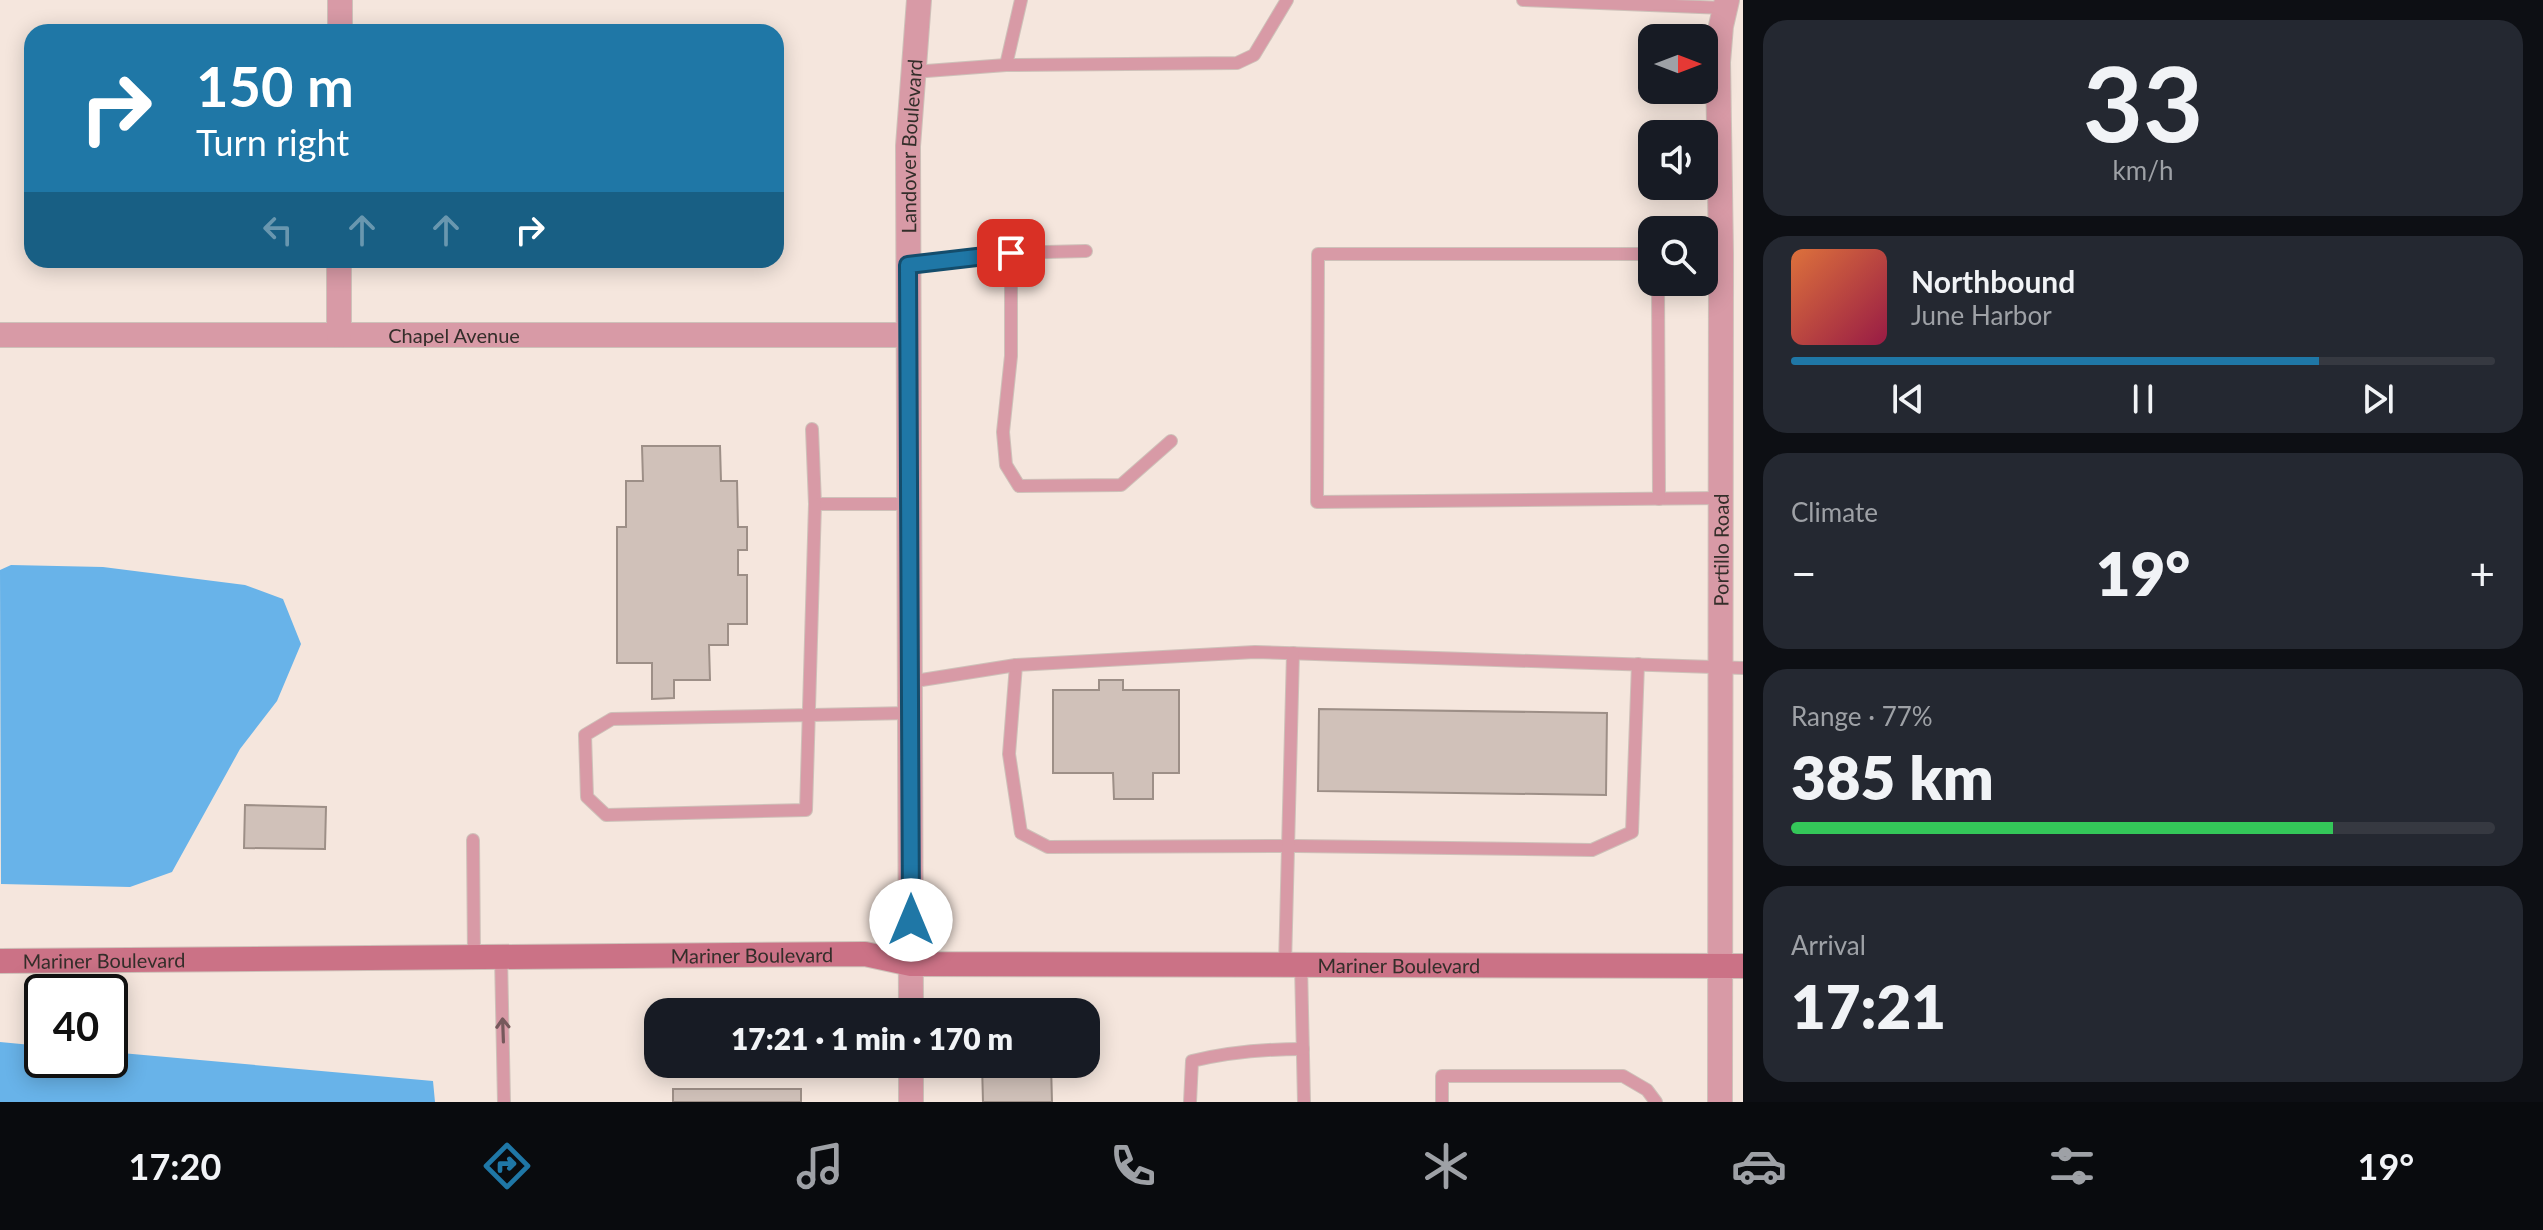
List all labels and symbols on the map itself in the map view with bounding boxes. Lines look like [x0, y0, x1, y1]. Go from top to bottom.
north arrow [1638, 24, 1718, 104]
street label: Landover Boulevard [896, 58, 927, 233]
pin [977, 219, 1045, 287]
street label: Chapel Avenue [388, 323, 520, 347]
street label: Portillo Road [1709, 494, 1733, 606]
position arrow [869, 878, 953, 962]
street label: Mariner Boulevard [671, 942, 833, 968]
street label: Mariner Boulevard [23, 948, 185, 973]
street label: Mariner Boulevard [1318, 953, 1480, 977]
speed limit sign: 40 [24, 974, 128, 1078]
one-way arrow [495, 1017, 510, 1044]

